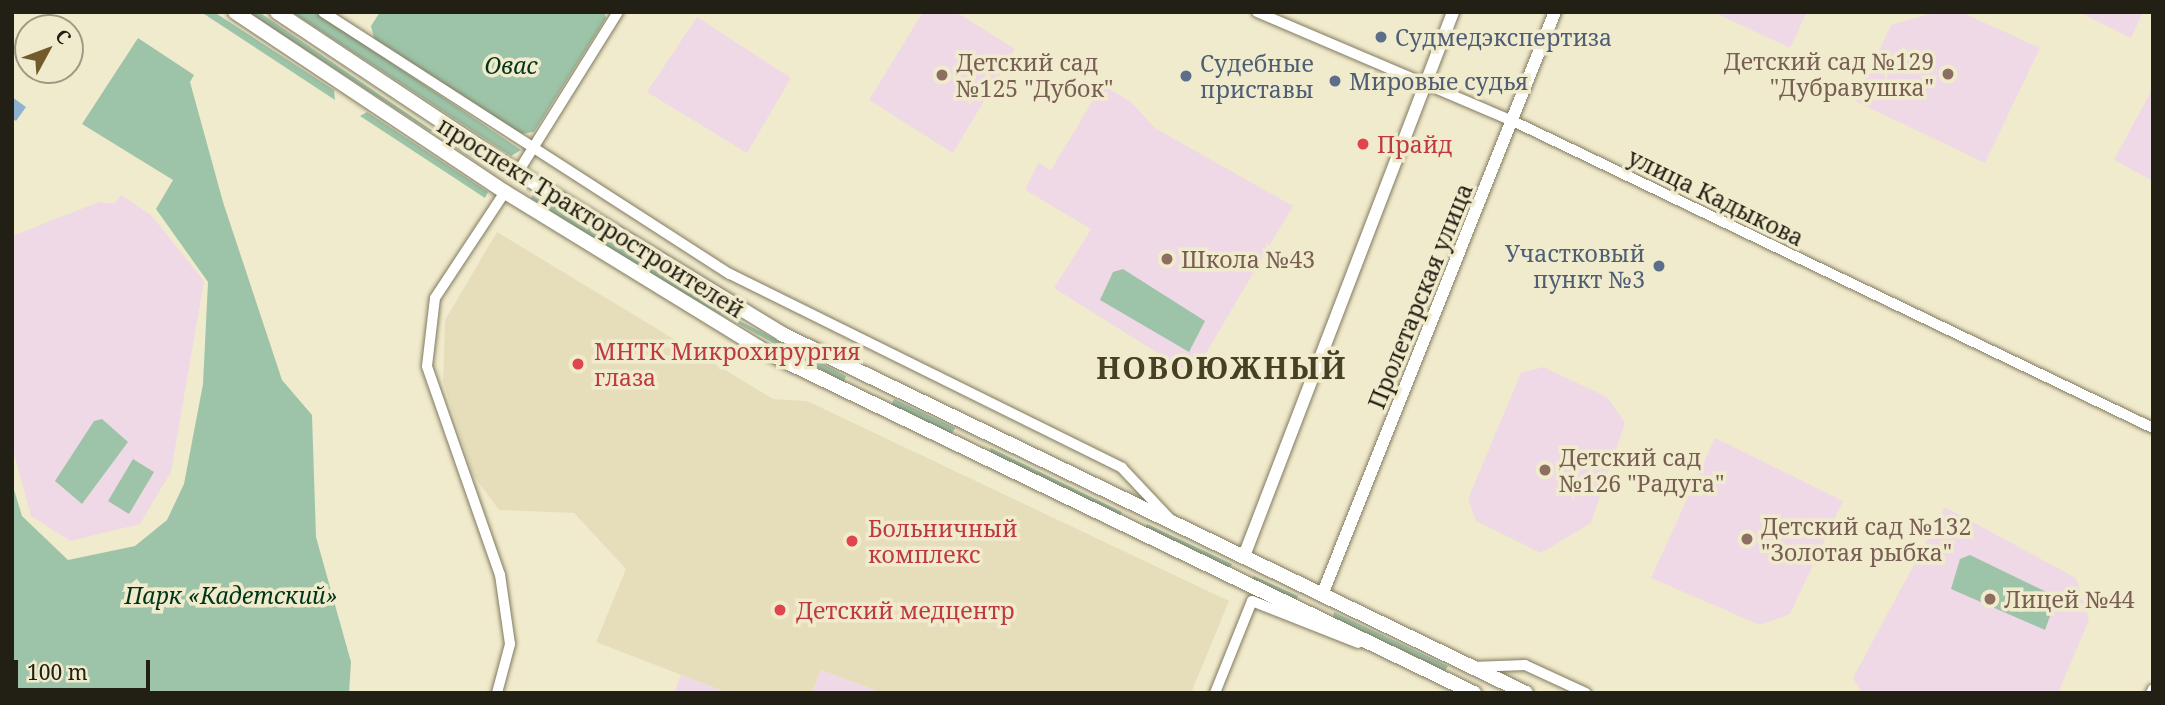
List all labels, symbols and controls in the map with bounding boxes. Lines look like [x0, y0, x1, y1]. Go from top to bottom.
north arrow [14, 14, 84, 84]
text: С [49, 23, 77, 50]
place label: Судмедэкспертиза [1395, 23, 1612, 51]
marker: Судмедэкспертиза [1373, 29, 1389, 45]
place label: Детский сад №129 "Дубравушка" [1724, 47, 1934, 101]
place label: Детский сад №125 "Дубок" [956, 48, 1113, 102]
place label: Судебные приставы [1200, 49, 1314, 103]
park label: Овас [484, 51, 538, 79]
marker: Детский сад №129 "Дубравушка" [1940, 66, 1956, 82]
marker: Детский сад №125 "Дубок" [934, 67, 950, 83]
place label: Мировые судья [1349, 67, 1528, 95]
marker: Судебные приставы [1178, 68, 1194, 84]
marker: Мировые судья [1327, 73, 1343, 89]
street label: проспект Тракторостроителей [433, 111, 749, 323]
place label: Прайд [1377, 130, 1453, 158]
marker: Прайд [1355, 136, 1371, 152]
street label: улица Кадыкова [1624, 142, 1808, 252]
street label: Пролетарская улица [1362, 179, 1478, 413]
place label: Участковый пункт №3 [1505, 239, 1645, 293]
place label: Школа №43 [1181, 245, 1315, 273]
marker: Школа №43 [1159, 251, 1175, 267]
marker: Участковый пункт №3 [1651, 258, 1667, 274]
place label: МНТК Микрохирургия глаза [594, 337, 861, 391]
district label: НОВОЮЖНЫЙ [1097, 350, 1347, 386]
marker: МНТК Микрохирургия глаза [568, 354, 588, 374]
place label: Детский сад №126 "Радуга" [1559, 443, 1724, 497]
marker: Детский сад №126 "Радуга" [1537, 462, 1553, 478]
place label: Детский сад №132 "Золотая рыбка" [1761, 512, 1971, 566]
place label: Больничный комплекс [868, 514, 1017, 568]
marker: Больничный комплекс [842, 531, 862, 551]
marker: Детский сад №132 "Золотая рыбка" [1739, 531, 1755, 547]
park label: Парк «Кадетский» [124, 581, 338, 609]
place label: Лицей №44 [2004, 585, 2135, 613]
marker: Лицей №44 [1982, 591, 1998, 607]
place label: Детский медцентр [796, 596, 1015, 624]
marker: Детский медцентр [770, 600, 790, 620]
scale bar [18, 646, 154, 690]
text: 100 m [27, 658, 88, 686]

